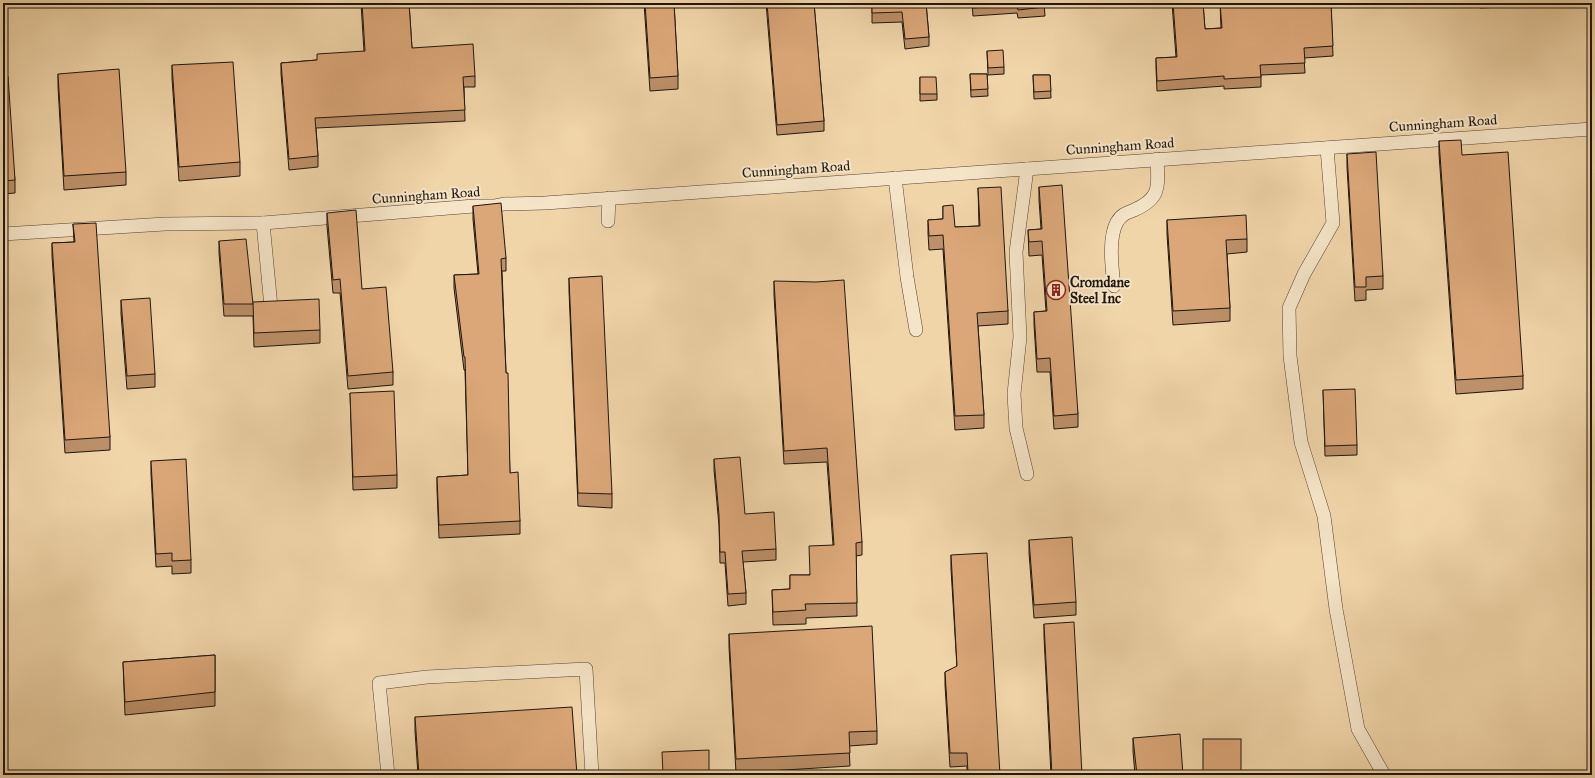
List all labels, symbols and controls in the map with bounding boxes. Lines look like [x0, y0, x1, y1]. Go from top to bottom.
street label: Cunningham Road [1388, 111, 1498, 136]
street label: Cunningham Road [1065, 134, 1175, 159]
street label: Cunningham Road [741, 157, 851, 182]
street label: Cunningham Road [371, 183, 481, 208]
place label: Cromdane Steel Inc [1070, 274, 1130, 307]
building icon: Cromdane Steel Inc [1045, 279, 1067, 301]

